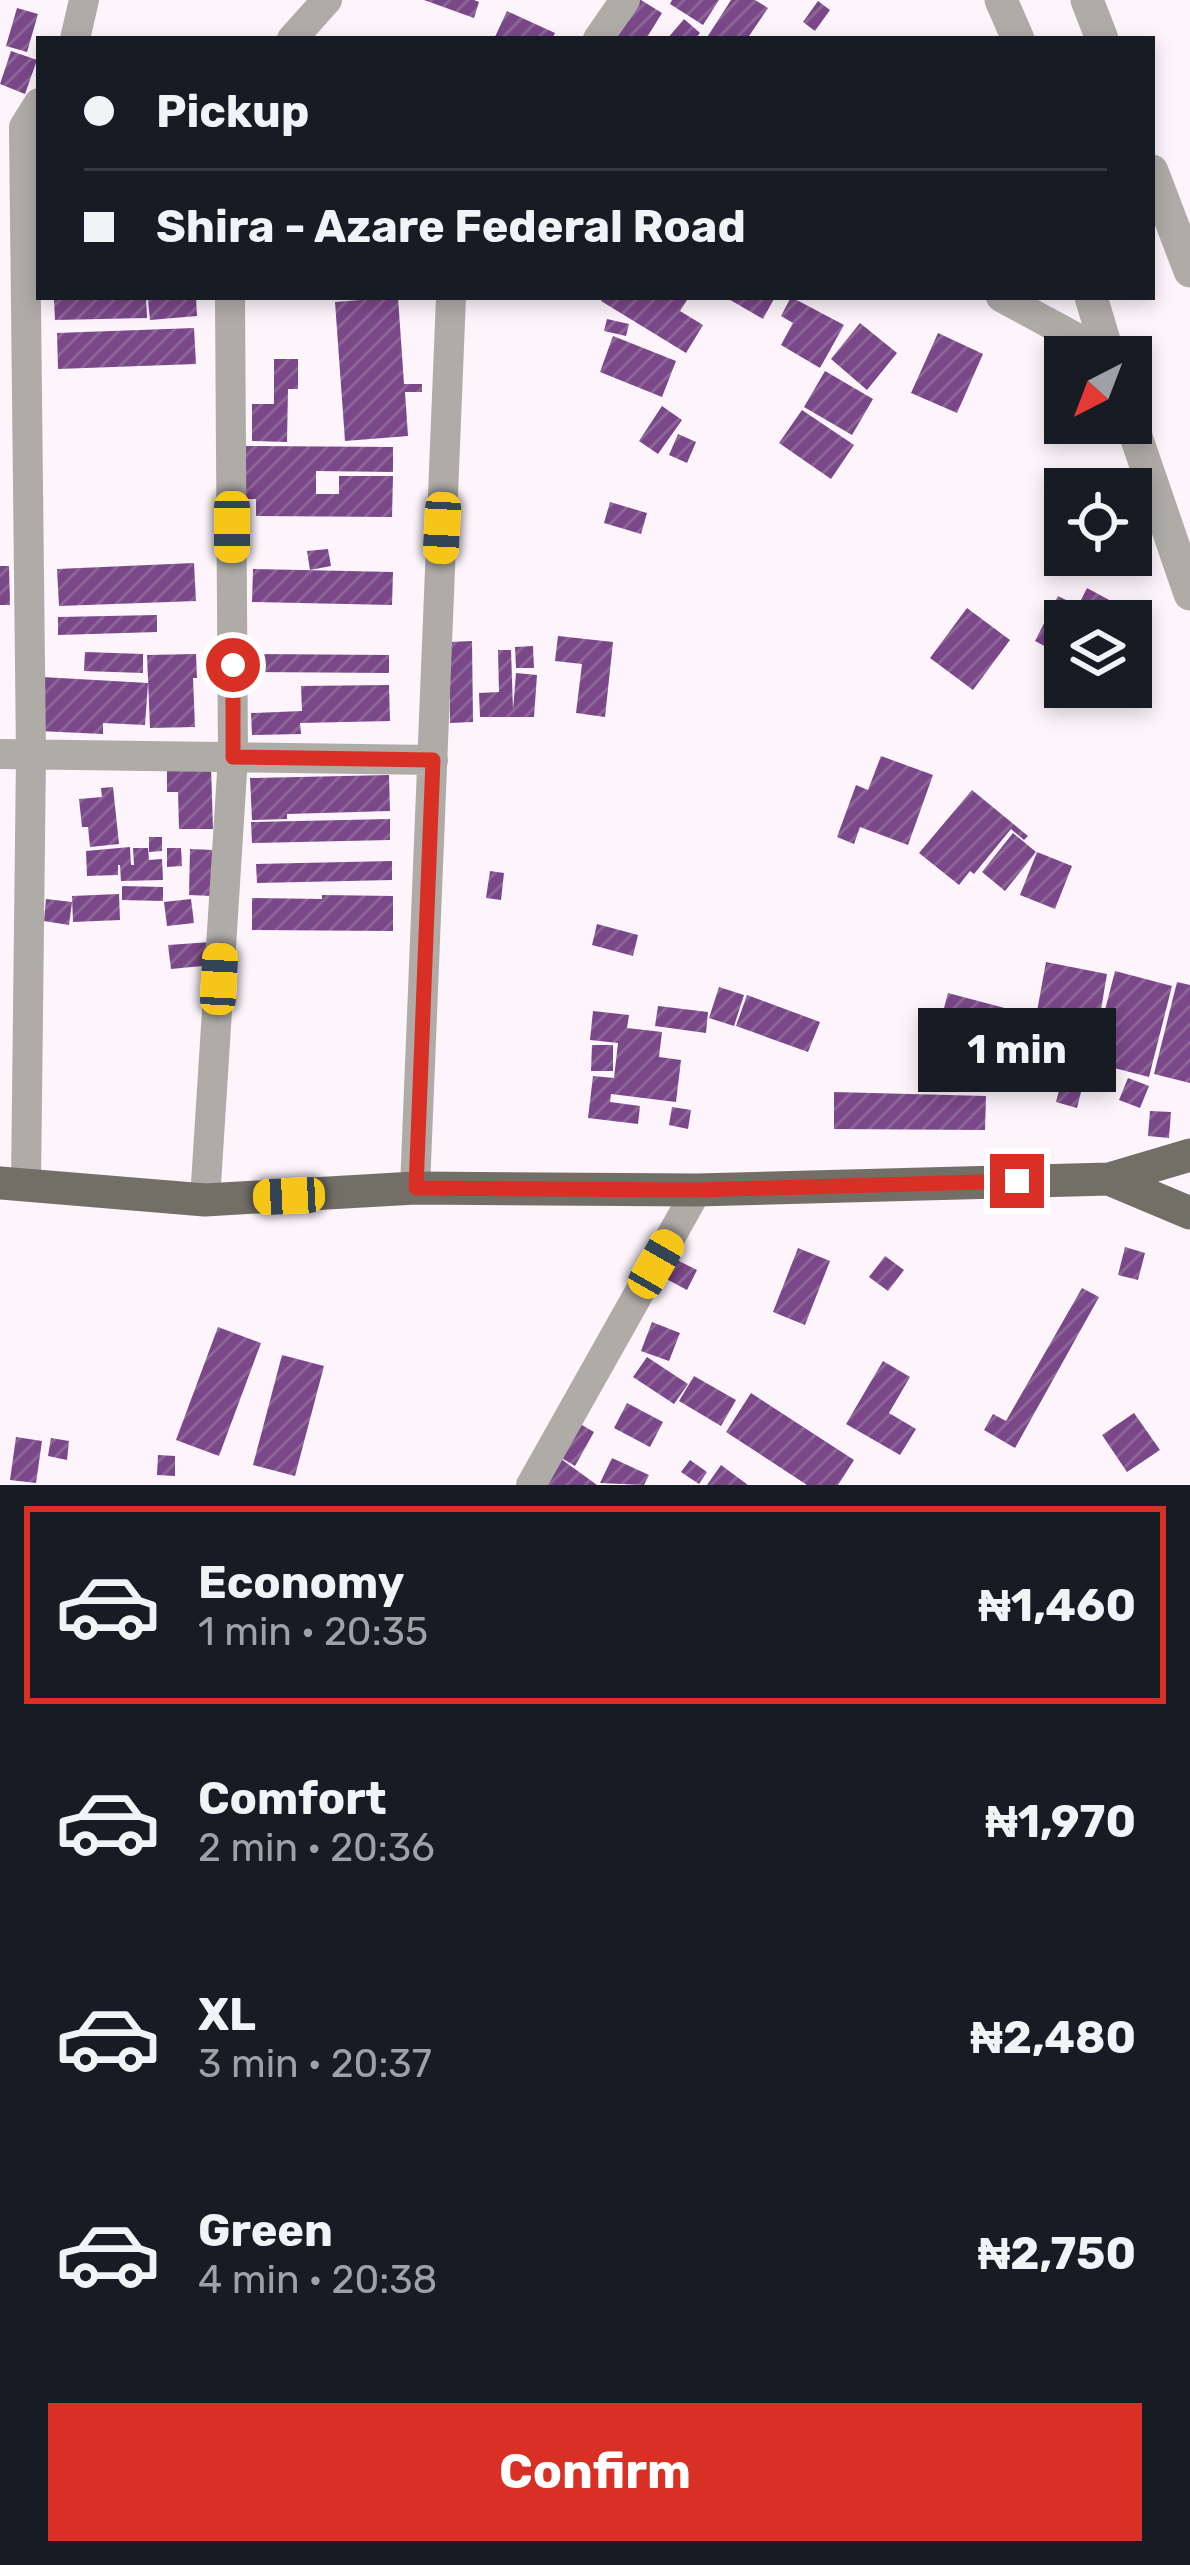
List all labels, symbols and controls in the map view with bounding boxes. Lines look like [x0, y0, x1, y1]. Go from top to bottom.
text: Pickup [156, 85, 309, 138]
text: Shira - Azare Federal Road [156, 200, 746, 253]
north arrow [1044, 336, 1152, 444]
map controls [1044, 336, 1152, 708]
button: locate [1044, 468, 1152, 576]
car [214, 491, 250, 563]
car [422, 491, 462, 565]
button: layers [1044, 600, 1152, 708]
route start [206, 638, 260, 692]
car [199, 942, 239, 1016]
callout: 1 min [918, 1007, 1116, 1091]
text: 1 min [967, 1027, 1067, 1073]
route end [990, 1154, 1044, 1208]
car [252, 1176, 326, 1216]
car [622, 1224, 690, 1304]
icon: car [54, 1551, 162, 1659]
text: Economy [198, 1556, 404, 1609]
text: ₦1,460 [978, 1579, 1136, 1632]
text: 1 min · 20:35 [198, 1609, 428, 1655]
icon: car [54, 1767, 162, 1875]
text: Comfort [198, 1772, 387, 1825]
text: ₦1,970 [985, 1795, 1136, 1848]
text: 2 min · 20:36 [198, 1825, 435, 1871]
icon: car [54, 1983, 162, 2091]
text: XL [198, 1988, 256, 2041]
text: ₦2,480 [970, 2011, 1136, 2064]
text: 3 min · 20:37 [198, 2041, 432, 2087]
icon: car [54, 2199, 162, 2307]
text: Green [198, 2204, 333, 2257]
text: ₦2,750 [978, 2227, 1136, 2280]
text: 4 min · 20:38 [198, 2257, 437, 2303]
button: Confirm [48, 2403, 1142, 2541]

